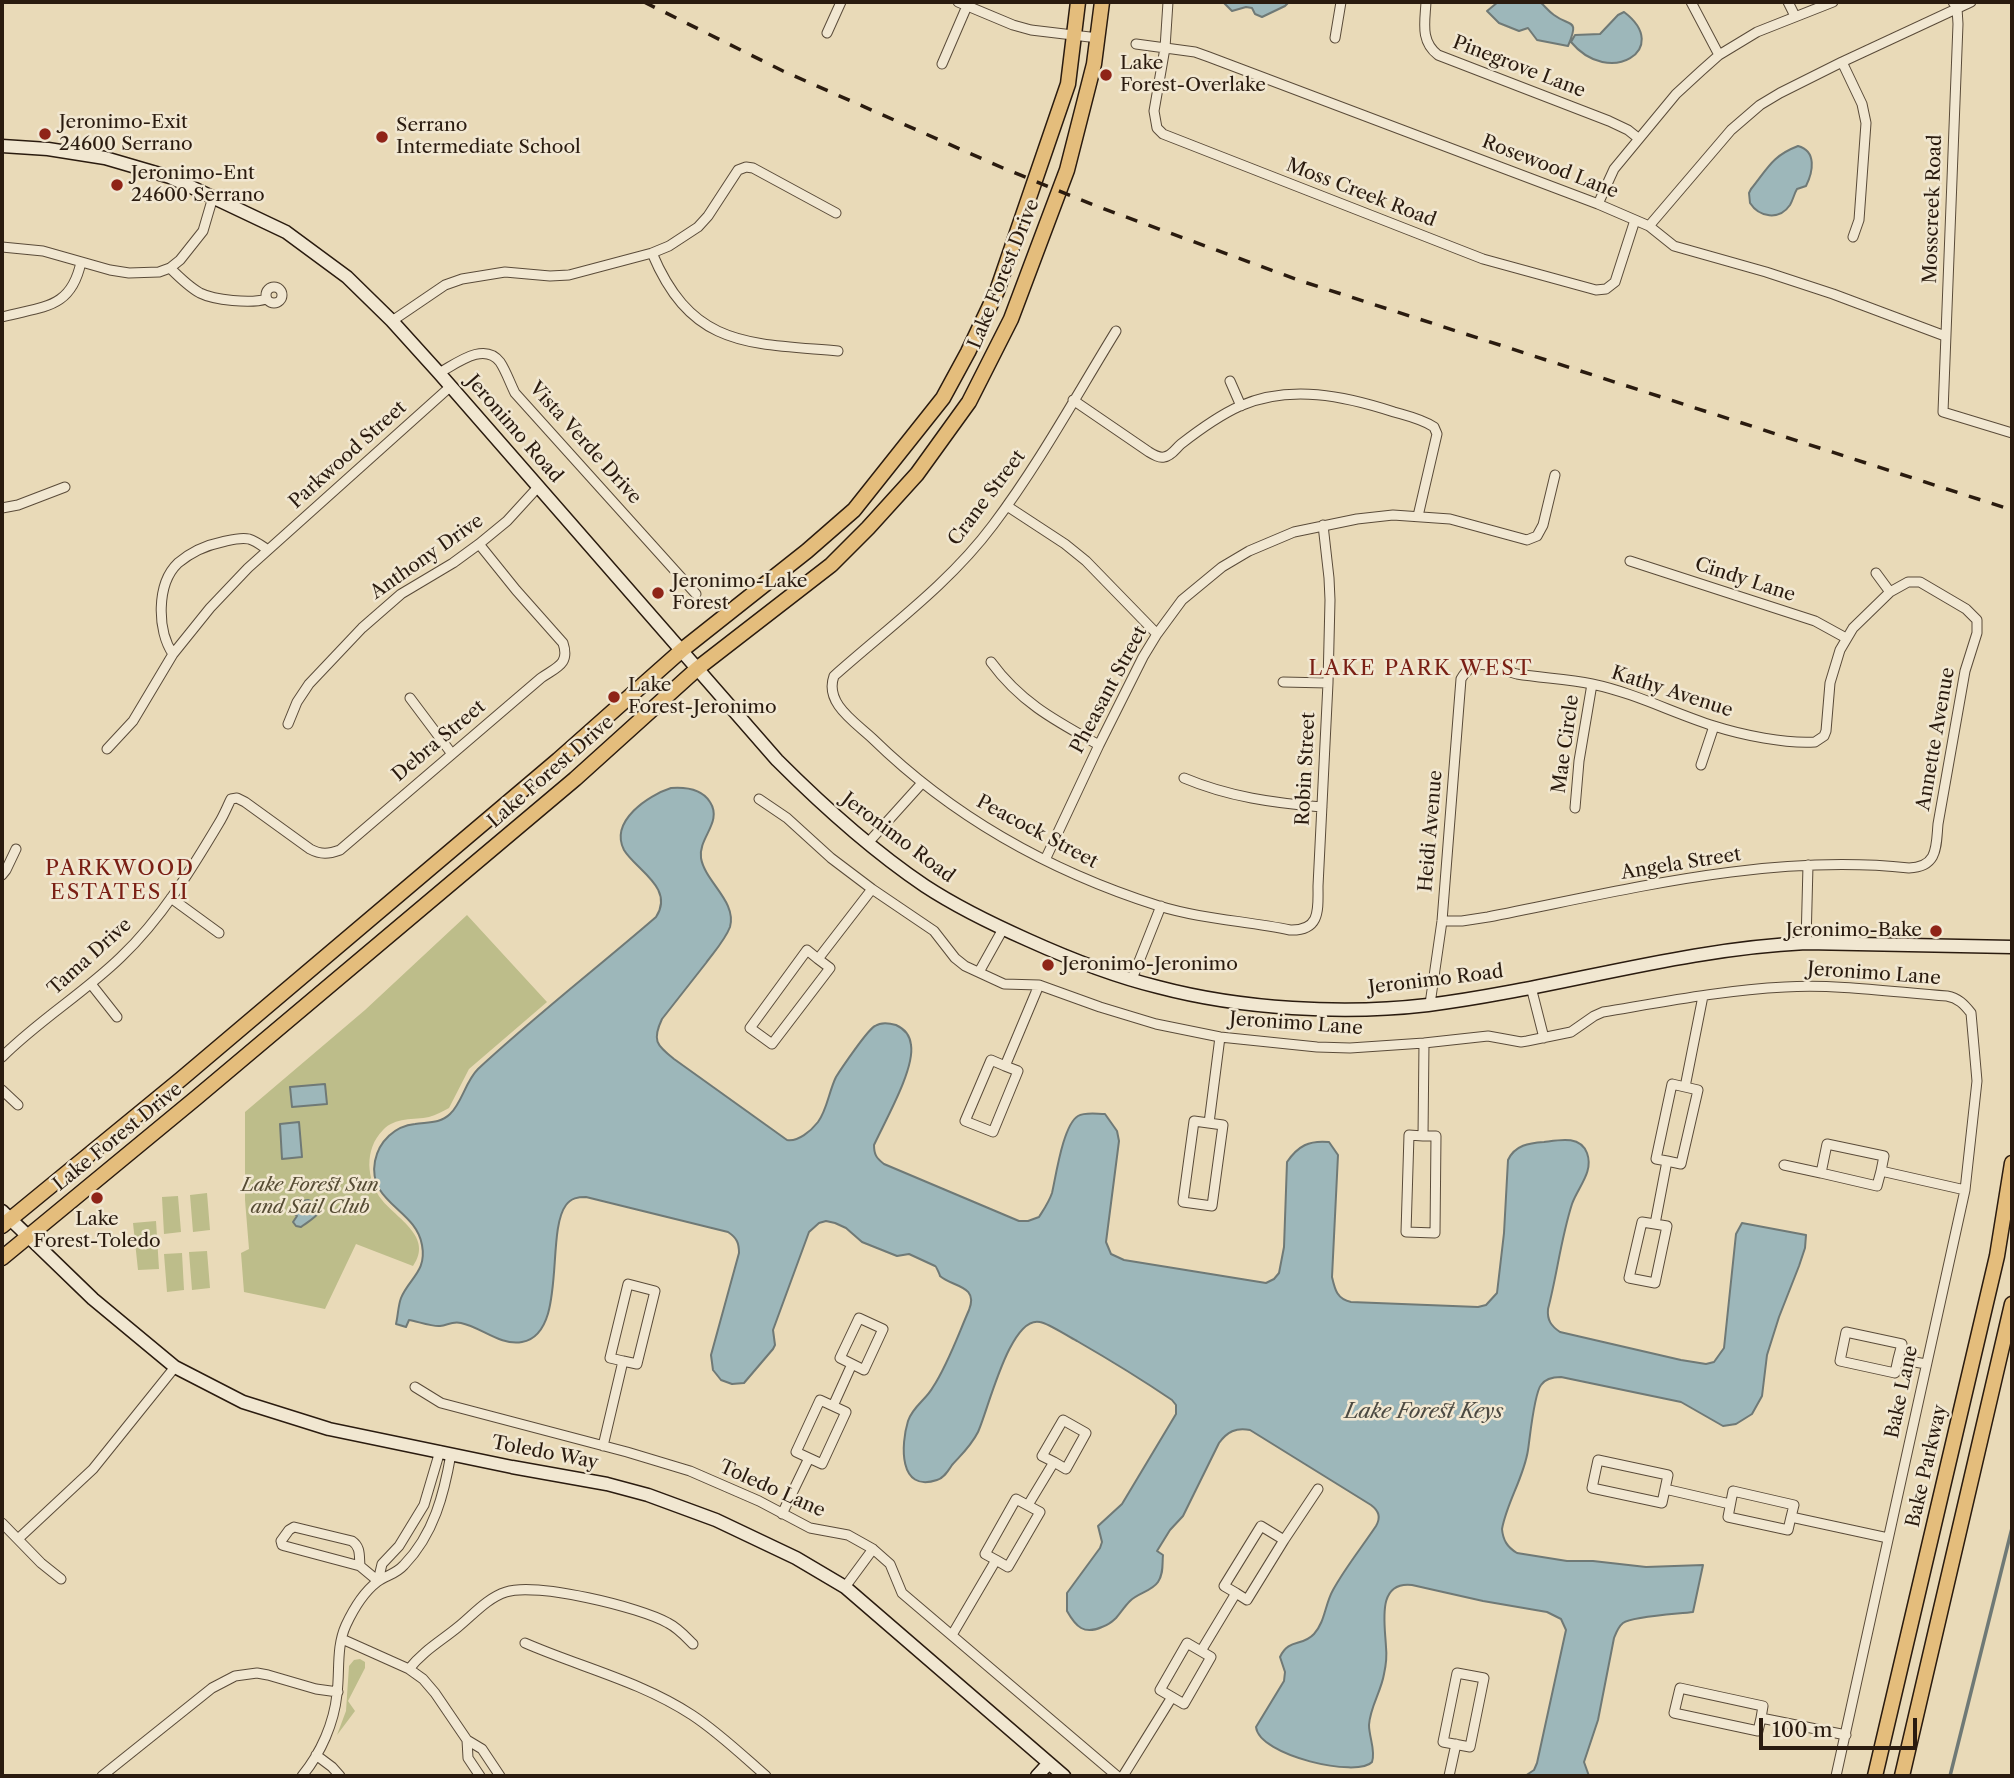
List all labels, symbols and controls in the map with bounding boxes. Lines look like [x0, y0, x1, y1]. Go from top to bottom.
street label: Pinegrove Lane [1449, 31, 1589, 103]
place label: Lake Forest-Overlake [1120, 53, 1266, 97]
marker: Lake Forest-Overlake [1098, 67, 1114, 83]
place label: Jeronimo-Exit 24600 Serrano [59, 112, 193, 156]
place label: Serrano Intermediate School [396, 115, 581, 159]
marker: Jeronimo-Exit 24600 Serrano [37, 126, 53, 142]
marker: Serrano Intermediate School [374, 129, 390, 145]
street label: Rosewood Lane [1479, 131, 1621, 203]
street label: Mosscreek Road [1919, 134, 1947, 284]
street label: Moss Creek Road [1283, 154, 1439, 232]
place label: Jeronimo-Ent 24600 Serrano [131, 163, 265, 207]
marker: Jeronimo-Ent 24600 Serrano [109, 177, 125, 193]
street label: Lake Forest Drive [964, 196, 1044, 352]
street label: Jeronimo Road [461, 370, 567, 488]
street label: Vista Verde Drive [524, 377, 646, 509]
street label: Parkwood Street [285, 396, 411, 514]
street label: Crane Street [944, 446, 1030, 550]
street label: Anthony Drive [366, 510, 488, 604]
street label: Cindy Lane [1692, 553, 1798, 607]
place label: Jeronimo-Lake Forest [672, 571, 807, 615]
marker: Jeronimo-Lake Forest [650, 585, 666, 601]
street label: Pheasant Street [1066, 622, 1152, 758]
district label: LAKE PARK WEST [1310, 656, 1532, 682]
street label: Kathy Avenue [1609, 662, 1735, 722]
street label: Annette Avenue [1912, 666, 1960, 812]
place label: Lake Forest-Jeronimo [628, 675, 777, 719]
marker: Lake Forest-Jeronimo [606, 689, 622, 705]
street label: Mae Circle [1548, 693, 1584, 795]
street label: Debra Street [388, 696, 490, 786]
street label: Lake Forest Drive [483, 711, 619, 833]
street label: Robin Street [1292, 712, 1320, 826]
street label: Heidi Avenue [1414, 769, 1448, 893]
street label: Jeronimo Road [837, 788, 959, 888]
street label: Peacock Street [972, 790, 1102, 874]
street label: Angela Street [1619, 843, 1743, 885]
district label: PARKWOOD ESTATES II [46, 856, 194, 906]
street label: Tama Drive [44, 914, 136, 1000]
place label: Jeronimo-Bake [1786, 920, 1922, 942]
marker: Jeronimo-Bake [1928, 923, 1944, 939]
place label: Jeronimo-Jeronimo [1062, 954, 1238, 976]
marker: Jeronimo-Jeronimo [1040, 957, 1056, 973]
street label: Jeronimo Lane [1807, 958, 1941, 990]
street label: Jeronimo Road [1367, 960, 1505, 1000]
street label: Jeronimo Lane [1229, 1008, 1363, 1040]
street label: Lake Forest Drive [49, 1078, 187, 1196]
park label: Lake Forest Sun and Sail Club [241, 1175, 379, 1219]
marker: Lake Forest-Toledo [89, 1190, 105, 1206]
place label: Lake Forest-Toledo [33, 1209, 161, 1253]
street label: Bake Lane [1881, 1344, 1923, 1440]
water label: Lake Forest Keys [1345, 1399, 1503, 1425]
street label: Bake Parkway [1902, 1402, 1952, 1530]
street label: Toledo Way [490, 1432, 600, 1474]
street label: Toledo Lane [715, 1455, 829, 1523]
scale bar [1762, 1704, 1920, 1748]
text: 100 m [1772, 1717, 1833, 1742]

